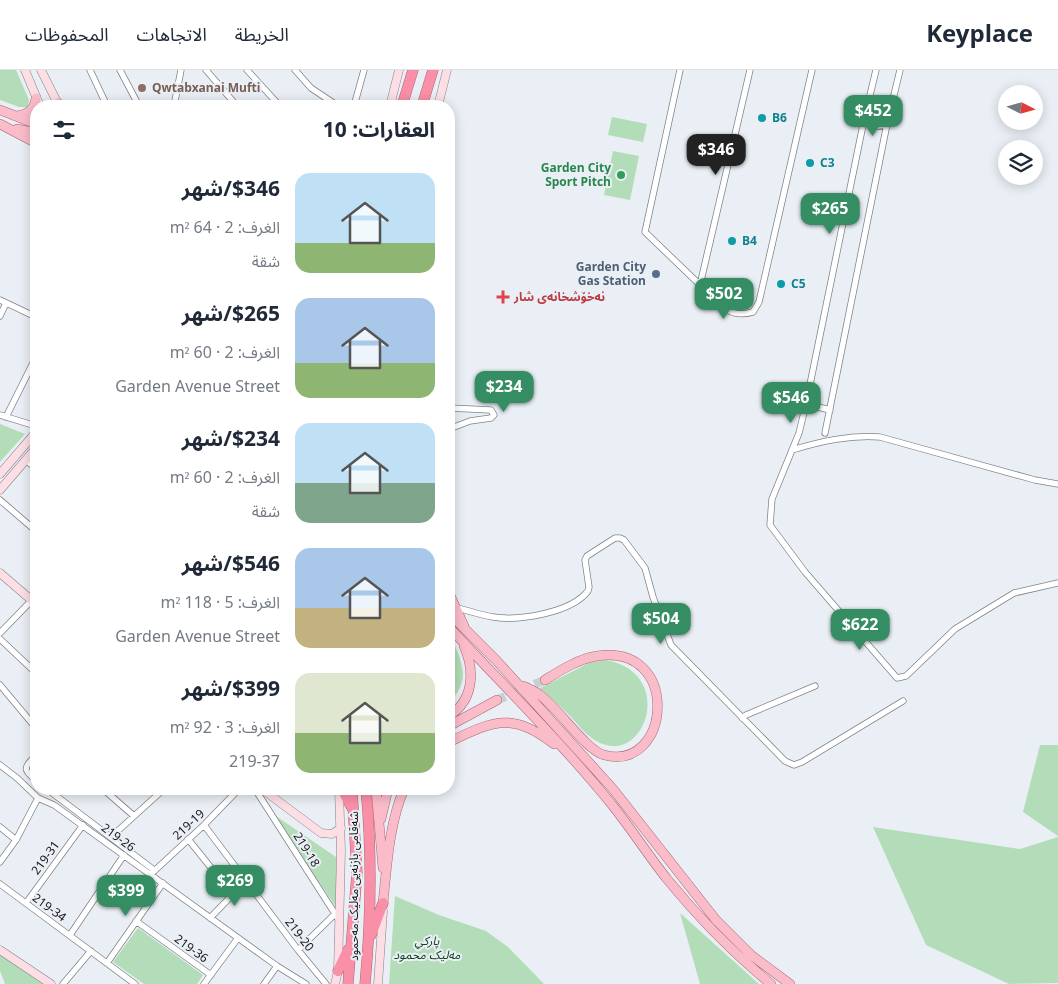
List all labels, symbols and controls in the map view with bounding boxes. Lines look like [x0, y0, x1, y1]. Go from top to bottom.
text: Keyplace [926, 9, 1033, 60]
text: المحفوظات [25, 16, 109, 54]
text: الاتجاهات [137, 16, 207, 54]
text: الخريطة [235, 16, 289, 54]
place label: Qwtabxanai Mufti [152, 76, 260, 101]
marker: Qwtabxanai Mufti [136, 82, 148, 94]
north arrow [998, 85, 1042, 130]
map controls [998, 85, 1043, 185]
pin: $452 [843, 94, 903, 137]
text: $452 [855, 94, 891, 128]
place label: B6 [772, 106, 787, 131]
text: العقارات: 10 [323, 108, 435, 152]
marker: B6 [756, 112, 768, 124]
icon: filters [50, 116, 78, 144]
text: $346 [698, 133, 734, 167]
pin: $346 [686, 134, 746, 176]
button: layers [998, 140, 1043, 185]
place label: C3 [820, 151, 835, 176]
place label: Garden City Sport Pitch [541, 156, 611, 195]
marker: C3 [804, 157, 816, 169]
text: $346/شهر [182, 167, 280, 211]
marker: Garden City Sport Pitch [615, 169, 627, 181]
pin: $265 [800, 192, 860, 235]
text: $265 [812, 192, 848, 226]
icon: home [335, 193, 395, 253]
text: الغرف: 2 · 64 m² [170, 211, 280, 245]
place label: B4 [742, 229, 757, 254]
marker: B4 [726, 235, 738, 247]
text: شقة [252, 245, 280, 279]
place label: Garden City Gas Station [576, 255, 646, 294]
marker: Garden City Gas Station [650, 268, 662, 280]
place label: C5 [791, 272, 806, 297]
text: $502 [706, 277, 742, 311]
pin: $502 [694, 278, 754, 320]
marker: C5 [775, 278, 787, 290]
place label: نەخۆشخانەی شار [513, 285, 605, 310]
marker: نەخۆشخانەی شار [496, 290, 510, 304]
text: $265/شهر [182, 292, 280, 336]
icon: home [335, 318, 395, 378]
text: الغرف: 2 · 60 m² [170, 336, 280, 370]
text: Garden Avenue Street [115, 370, 280, 404]
pin: $234 [474, 370, 534, 413]
text: $234 [486, 370, 522, 404]
text: $546 [773, 381, 809, 415]
pin: $546 [761, 382, 821, 424]
text: $234/شهر [182, 417, 280, 461]
icon: home [335, 443, 395, 503]
text: الغرف: 2 · 60 m² [170, 461, 280, 495]
text: شقة [252, 495, 280, 529]
text: $546/شهر [182, 542, 280, 586]
icon: home [335, 568, 395, 628]
text: الغرف: 5 · 118 m² [160, 586, 280, 620]
pin: $504 [631, 602, 691, 645]
text: $504 [643, 602, 679, 636]
pin: $622 [830, 608, 890, 651]
text: $622 [842, 608, 878, 642]
text: Garden Avenue Street [115, 620, 280, 654]
text: $399/شهر [182, 667, 280, 711]
icon: home [335, 693, 395, 753]
text: الغرف: 3 · 92 m² [170, 711, 280, 745]
text: 219-37 [229, 745, 280, 779]
street label: 219-19 [167, 803, 212, 847]
street label: شەقامی بازنەیی مەلیک مەحمود [342, 811, 367, 961]
street label: 219-26 [95, 817, 141, 859]
street label: 219-18 [285, 827, 327, 873]
street label: 219-31 [25, 835, 67, 881]
pin: $269 [205, 864, 265, 907]
text: $269 [217, 864, 253, 898]
pin: $399 [96, 874, 156, 917]
text: $399 [108, 874, 144, 908]
street label: 219-34 [26, 887, 72, 929]
street label: 219-20 [277, 912, 321, 958]
street label: 219-36 [168, 928, 214, 970]
park label: پارکي مەليک محمود [394, 929, 461, 968]

